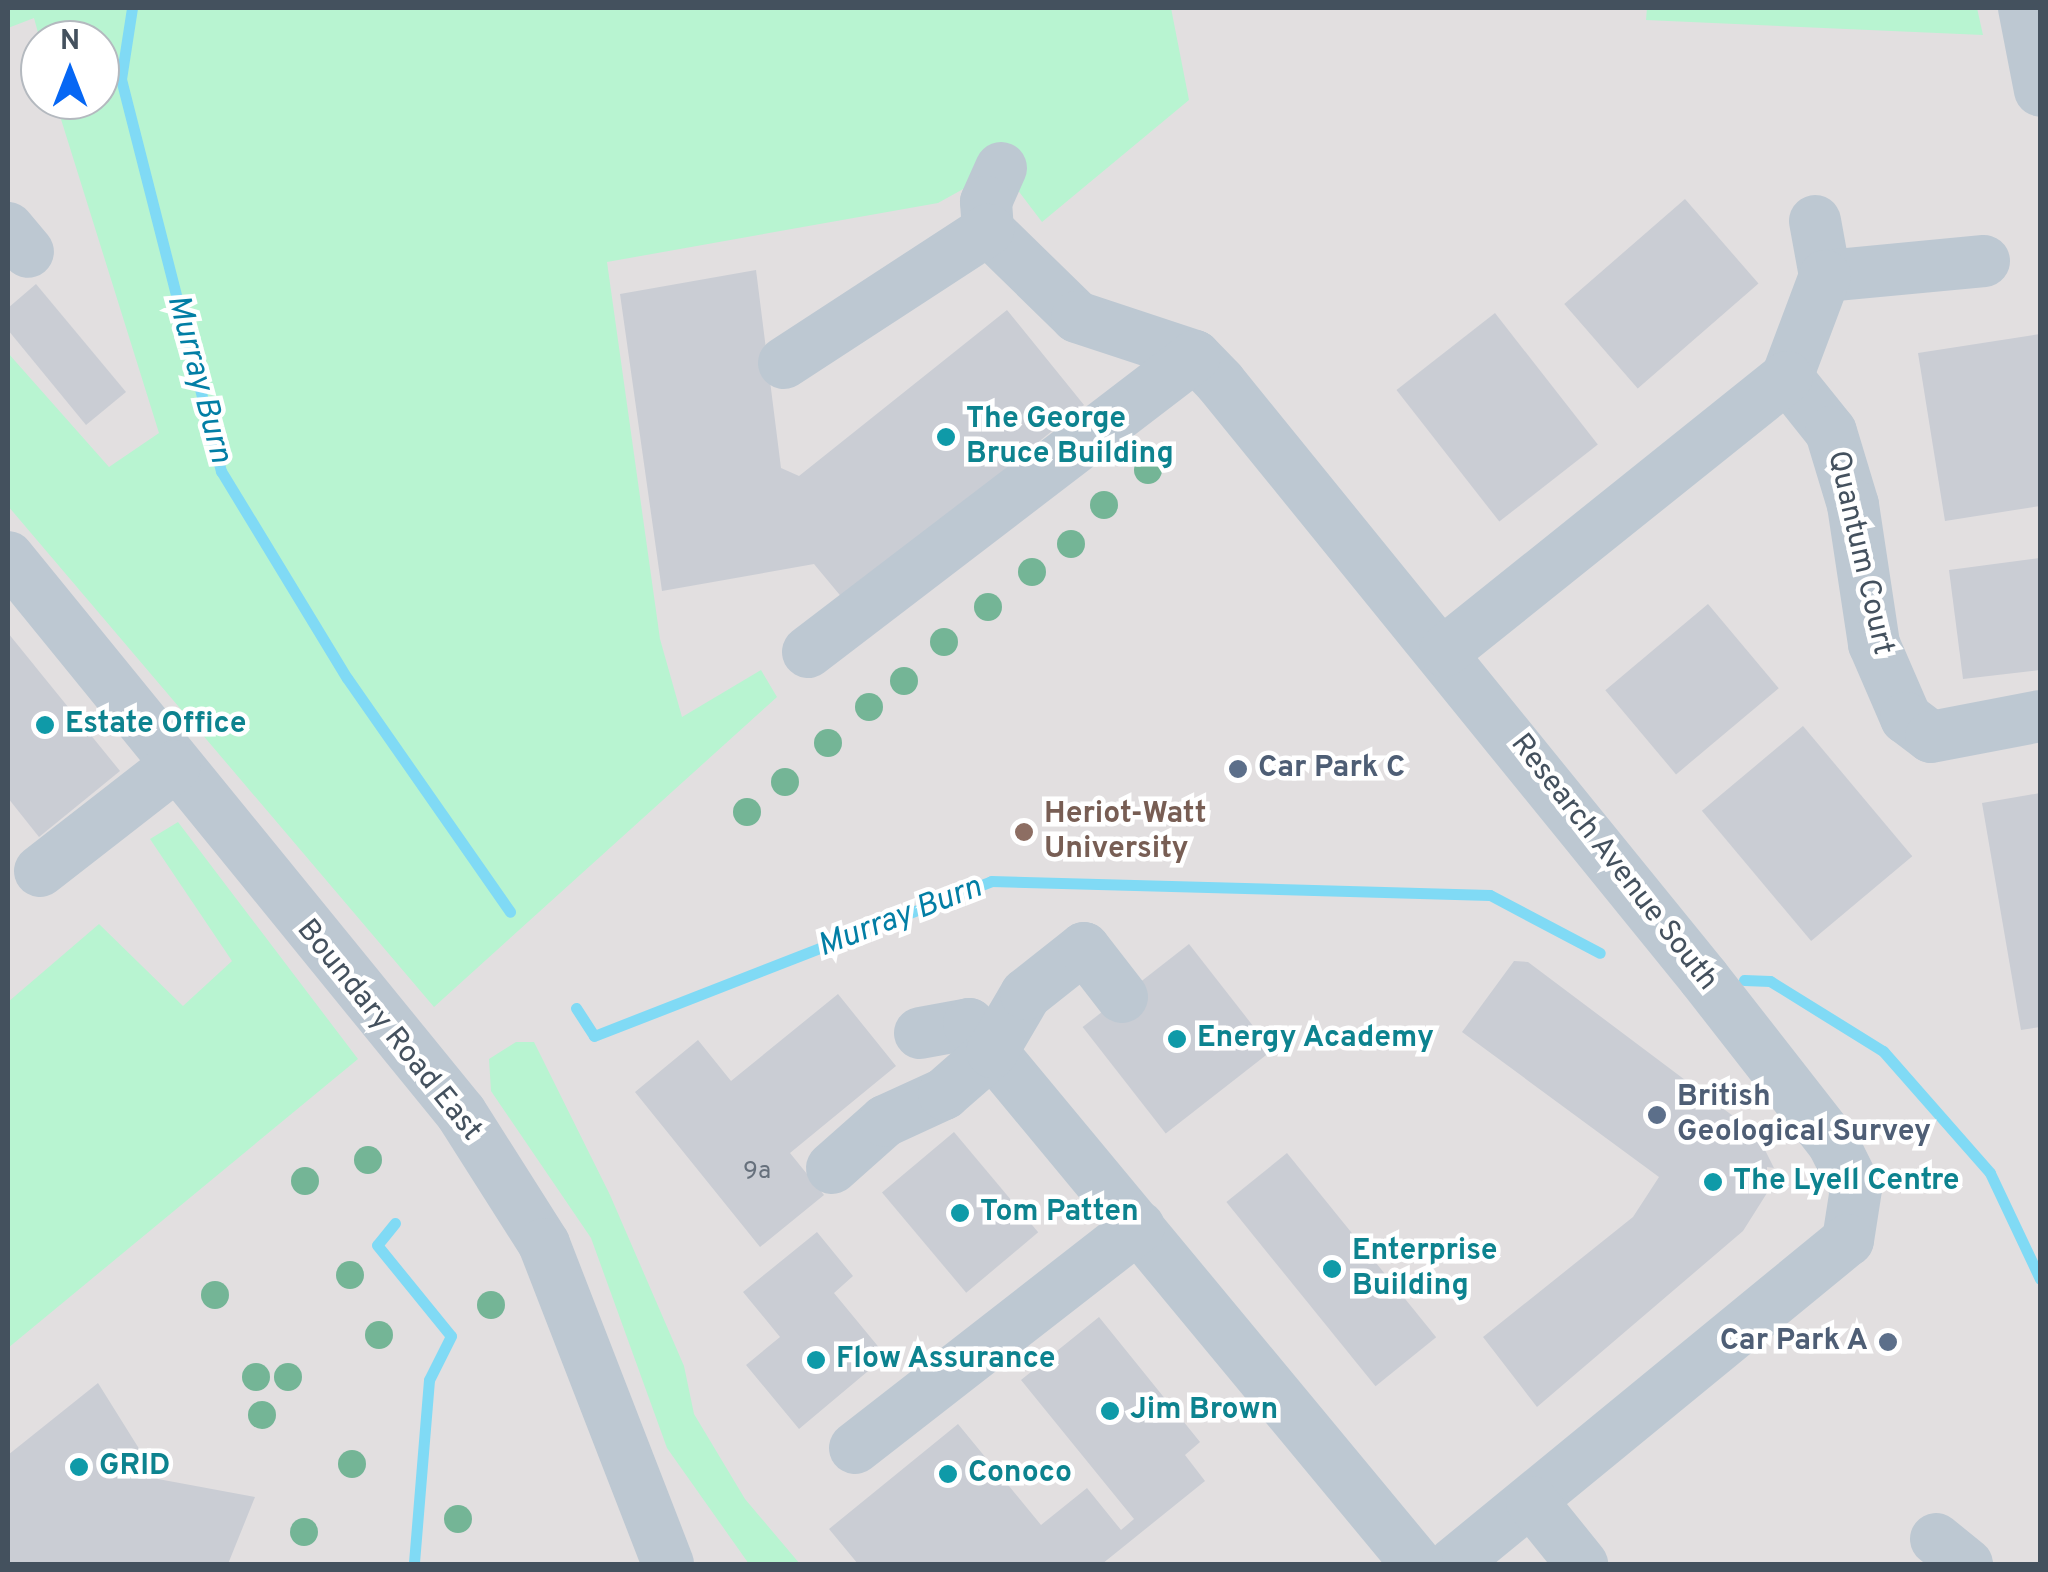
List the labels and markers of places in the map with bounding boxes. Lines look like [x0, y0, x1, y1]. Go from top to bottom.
place label: The George Bruce Building [966, 402, 1174, 472]
marker: The George Bruce Building [935, 426, 957, 448]
place label: Estate Office [65, 707, 246, 743]
marker: Estate Office [34, 714, 56, 736]
place label: Car Park C [1258, 751, 1405, 787]
marker: Car Park C [1227, 758, 1249, 780]
place label: Heriot-Watt University [1044, 797, 1207, 868]
marker: Heriot-Watt University [1013, 821, 1035, 843]
place label: Energy Academy [1197, 1021, 1435, 1057]
marker: Energy Academy [1166, 1028, 1188, 1050]
place label: British Geological Survey [1677, 1080, 1931, 1150]
marker: British Geological Survey [1646, 1104, 1668, 1126]
place label: The Lyell Centre [1733, 1164, 1959, 1200]
marker: The Lyell Centre [1702, 1171, 1724, 1193]
place label: Tom Patten [980, 1195, 1139, 1231]
marker: Tom Patten [949, 1202, 971, 1224]
place label: Enterprise Building [1352, 1234, 1497, 1304]
marker: Enterprise Building [1321, 1258, 1343, 1280]
place label: Car Park A [1718, 1324, 1868, 1360]
marker: Car Park A [1877, 1331, 1899, 1353]
place label: Flow Assurance [836, 1342, 1057, 1378]
marker: Flow Assurance [805, 1349, 827, 1371]
place label: Jim Brown [1130, 1393, 1278, 1429]
marker: Jim Brown [1099, 1400, 1121, 1422]
place label: GRID [99, 1449, 170, 1485]
marker: GRID [68, 1456, 90, 1478]
place label: Conoco [968, 1456, 1072, 1492]
marker: Conoco [937, 1463, 959, 1485]

